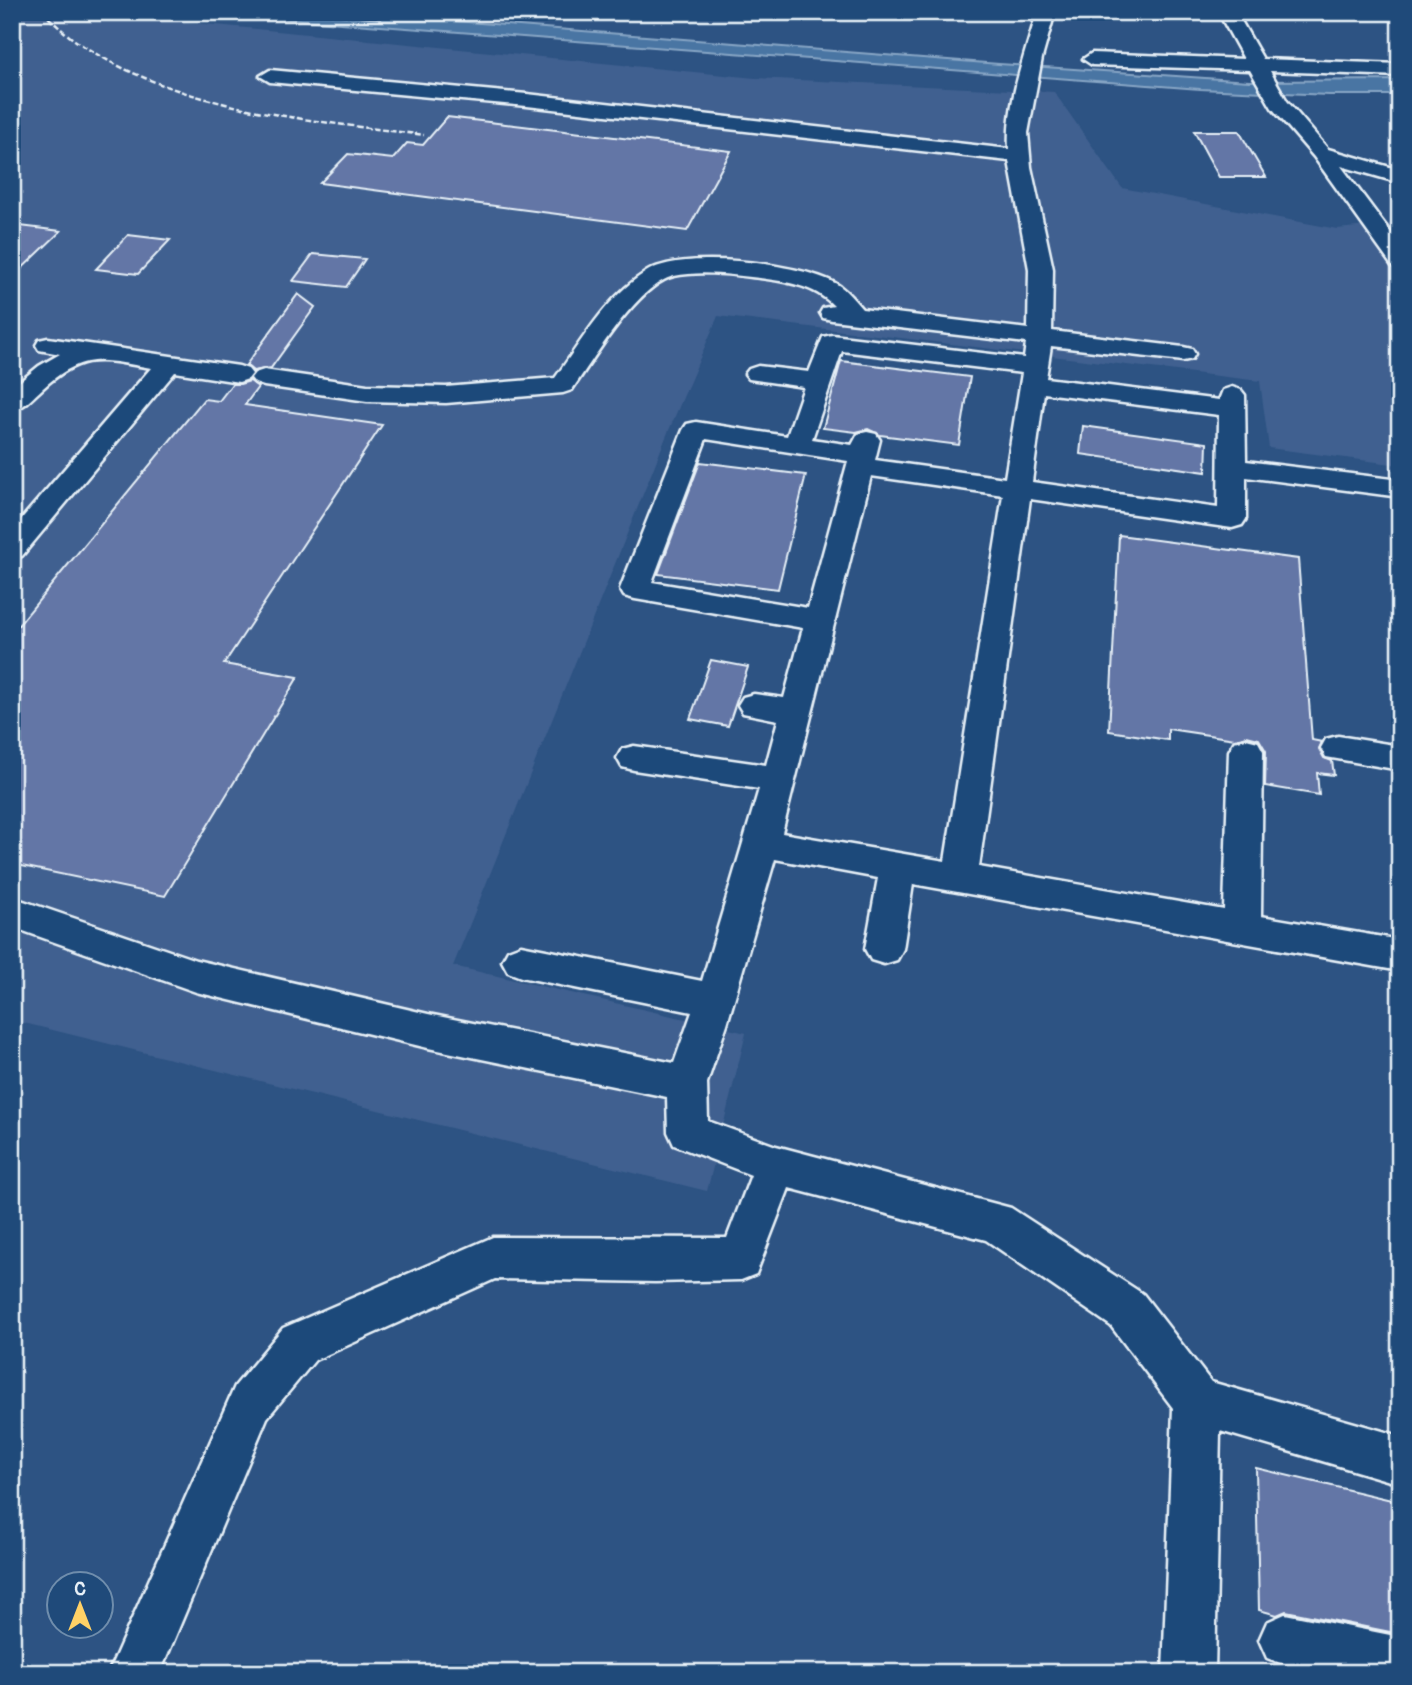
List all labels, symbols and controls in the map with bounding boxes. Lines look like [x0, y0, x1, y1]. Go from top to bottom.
north arrow [46, 1570, 116, 1640]
text: С [74, 1577, 86, 1601]

